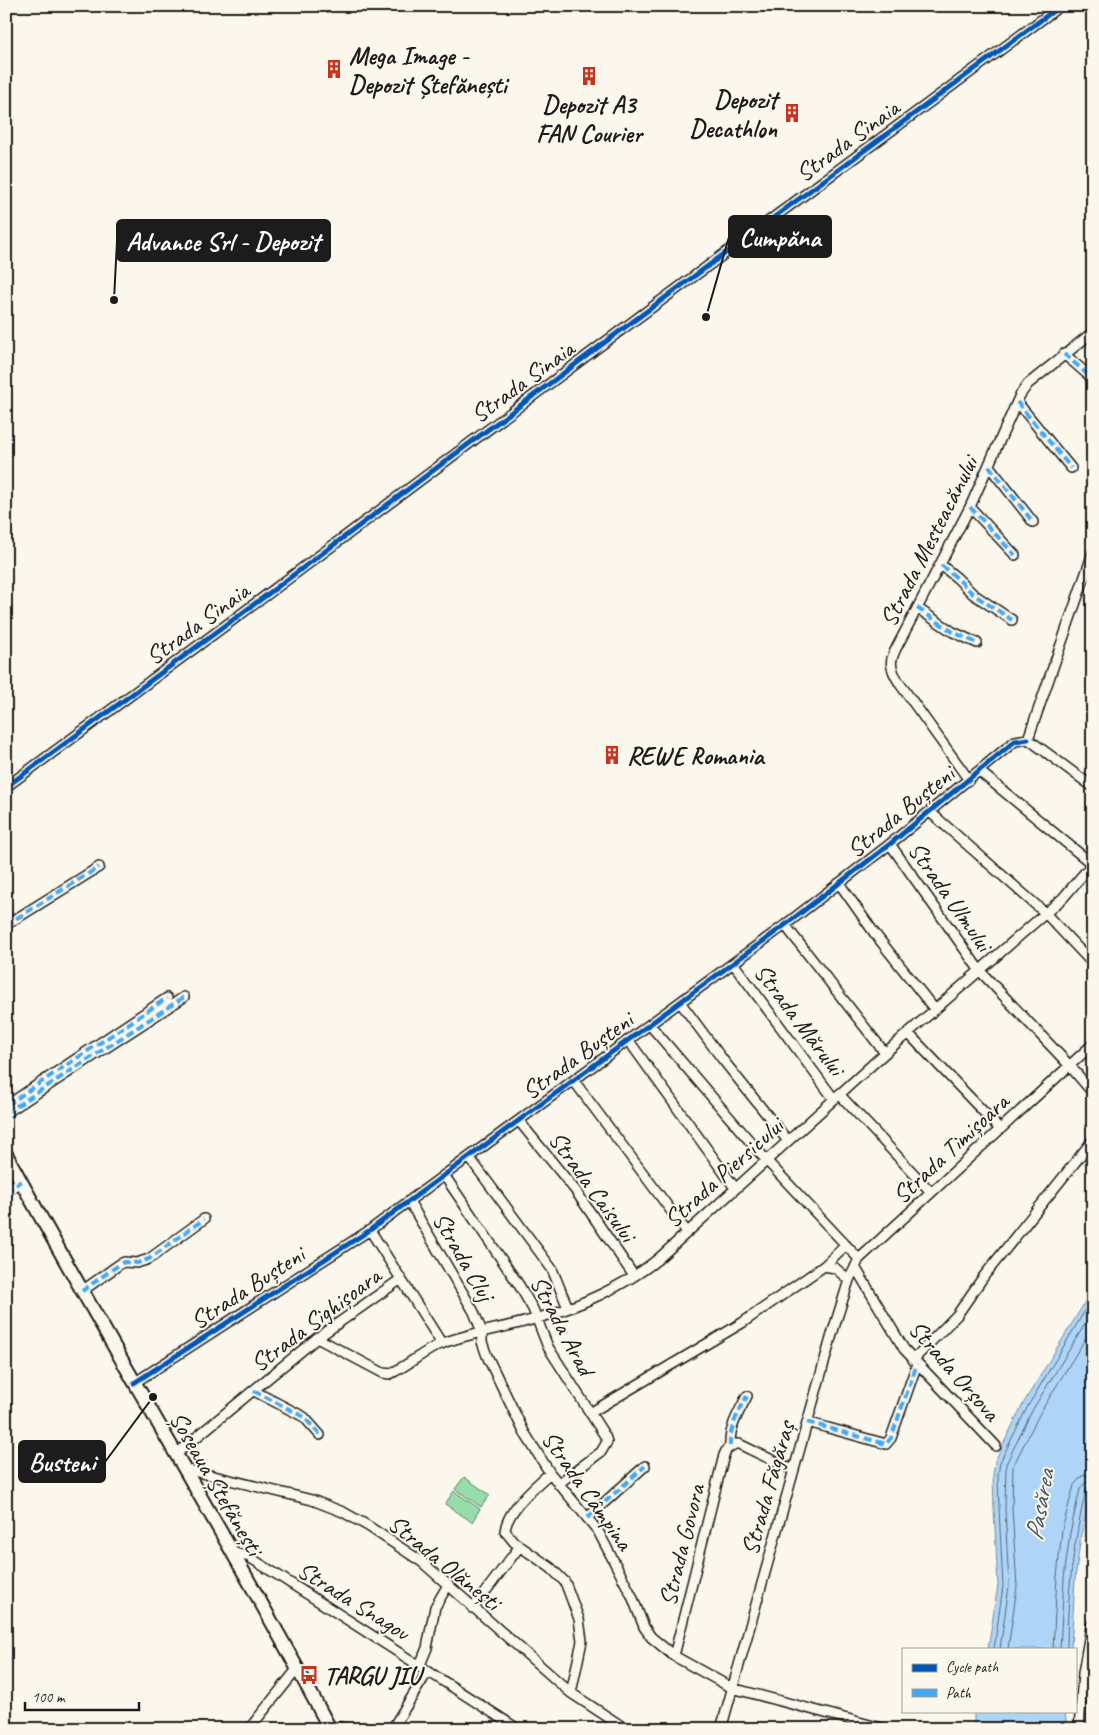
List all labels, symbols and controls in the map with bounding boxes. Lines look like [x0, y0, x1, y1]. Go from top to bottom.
place label: Mega Image - Depozit Ștefănești [349, 40, 510, 101]
building icon: Mega Image - Depozit Ștefănești [323, 58, 345, 80]
building icon: Depozit A3 FAN Courier [578, 65, 600, 87]
place label: Depozit Decathlon [690, 84, 781, 145]
place label: Depozit A3 FAN Courier [536, 89, 645, 150]
street label: Strada Sinaia [789, 91, 908, 189]
building icon: Depozit Decathlon [781, 102, 803, 124]
callout: Cumpăna [729, 216, 831, 257]
callout: Advance Srl - Depozit [117, 220, 330, 261]
text: Cumpăna [739, 221, 823, 254]
text: Advance Srl - Depozit [126, 225, 324, 258]
street label: Strada Sinaia [464, 332, 583, 430]
street label: Strada Mesteacănului [872, 448, 987, 632]
street label: Strada Sinaia [139, 574, 258, 672]
place label: REWE Romania [627, 740, 766, 772]
building icon: REWE Romania [601, 744, 623, 766]
street label: Strada Bușteni [840, 756, 964, 865]
street label: Strada Ulmului [901, 836, 1001, 960]
street label: Strada Mărului [747, 957, 854, 1085]
street label: Strada Bușteni [516, 1003, 642, 1107]
street label: Strada Timișoara [886, 1085, 1018, 1211]
street label: Strada Piersicului [657, 1108, 793, 1235]
street label: Strada Caisului [541, 1125, 645, 1251]
street label: Strada Cluj [425, 1206, 503, 1310]
street label: Strada Bușteni [184, 1237, 313, 1337]
street label: Strada Sighișoara [244, 1259, 389, 1379]
street label: Strada Arad [523, 1270, 604, 1384]
street label: Strada Orșova [902, 1313, 1008, 1429]
street label: Șoseaua Ștefănești [162, 1406, 272, 1564]
street label: Strada Făgăraș [734, 1416, 803, 1559]
street label: Strada Câmpina [534, 1425, 641, 1558]
callout: Busteni [19, 1441, 105, 1482]
text: Busteni [29, 1446, 99, 1479]
water label: Pasărea [1017, 1465, 1062, 1543]
street label: Strada Govora [651, 1479, 713, 1609]
street label: Strada Olănești [382, 1508, 510, 1620]
street label: Strada Snagov [292, 1554, 418, 1649]
legend [902, 1648, 1076, 1712]
text: Cycle path [946, 1658, 998, 1677]
place label: TARGU JIU [324, 1660, 425, 1692]
bus stop icon: TARGU JIU [298, 1664, 320, 1686]
scale bar [25, 1680, 139, 1712]
text: Path [946, 1684, 972, 1703]
text: 100 m [32, 1688, 66, 1707]

